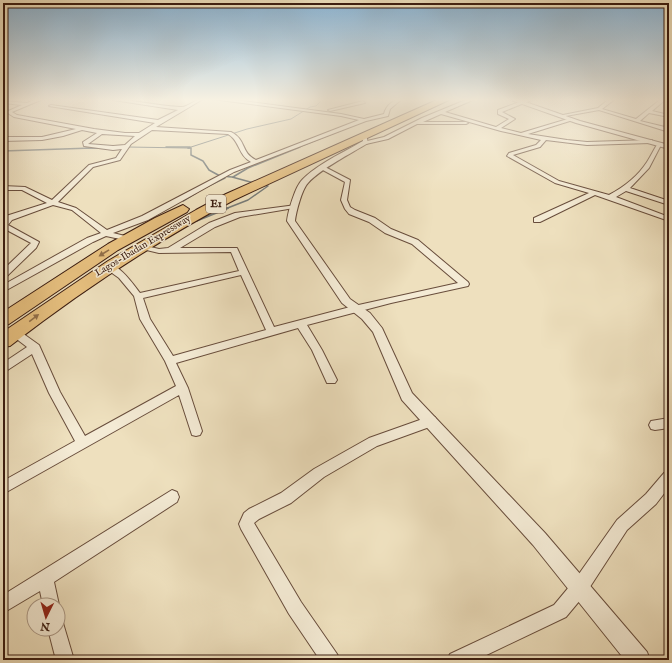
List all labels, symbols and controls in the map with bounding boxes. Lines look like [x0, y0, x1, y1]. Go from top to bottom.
road number: E1 [206, 195, 226, 213]
street label: Lagos-Ibadan Expressway [93, 212, 193, 280]
one-way arrow [98, 249, 110, 256]
one-way arrow [29, 313, 40, 322]
north arrow [26, 597, 66, 637]
text: N [39, 619, 52, 633]

